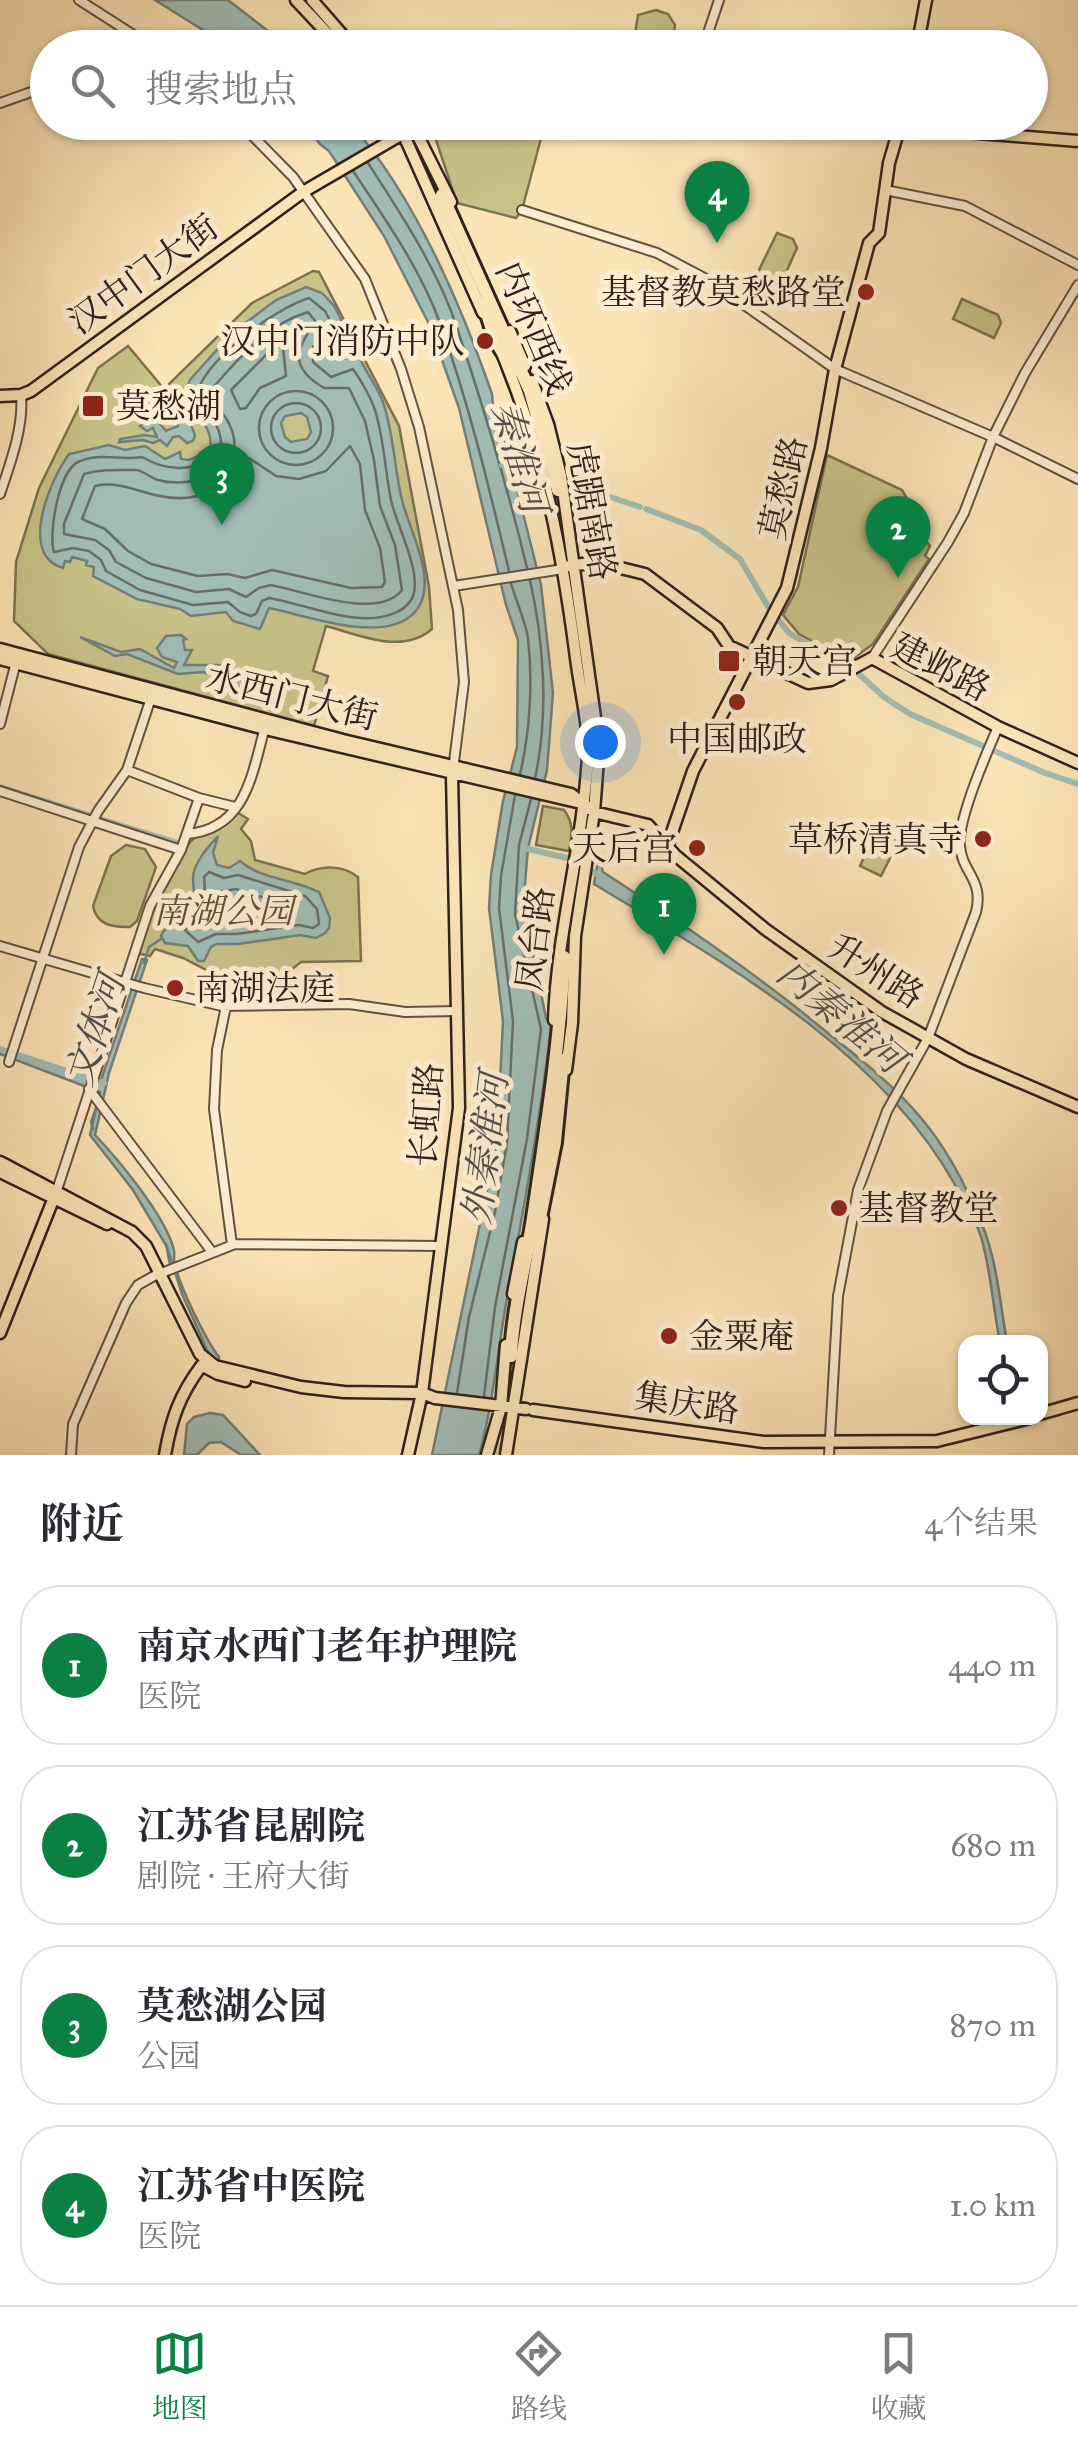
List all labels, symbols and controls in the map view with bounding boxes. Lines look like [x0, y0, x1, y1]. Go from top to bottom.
search box [30, 30, 1048, 140]
icon: search [65, 58, 120, 113]
text: 搜索地点 [145, 66, 297, 112]
pin: 4 [684, 160, 750, 243]
street label: 汉中门大街 [60, 206, 227, 343]
street label: 内环西线 [486, 255, 581, 401]
place label: 基督教莫愁路堂 [601, 271, 846, 314]
marker: 基督教莫愁路堂 [855, 281, 877, 303]
place label: 汉中门消防中队 [220, 320, 465, 363]
marker: 汉中门消防中队 [474, 330, 496, 352]
place label: 莫愁湖 [116, 385, 221, 428]
marker: 莫愁湖 [80, 393, 106, 419]
water label: 秦淮河 [482, 396, 559, 524]
street label: 莫愁路 [751, 432, 816, 544]
street label: 虎踞南路 [558, 438, 625, 584]
pin: 3 [190, 442, 254, 525]
pin: 2 [866, 496, 930, 578]
street label: 建邺路 [884, 624, 997, 710]
place label: 朝天宫 [752, 640, 857, 683]
marker: 朝天宫 [716, 648, 742, 674]
street label: 水西门大街 [202, 655, 382, 740]
marker: 中国邮政 [726, 691, 748, 713]
your location [575, 717, 626, 768]
place label: 中国邮政 [667, 718, 807, 761]
place label: 草桥清真寺 [788, 818, 963, 861]
place label: 天后宫 [572, 827, 677, 870]
marker: 草桥清真寺 [972, 828, 994, 850]
marker: 天后宫 [686, 837, 708, 859]
pin: 1 [632, 872, 696, 955]
street label: 凤台路 [508, 884, 563, 994]
park label: 南湖公园 [153, 890, 298, 933]
street label: 升州路 [820, 925, 931, 1018]
water label: 内秦淮河 [768, 950, 919, 1086]
water label: 文体河 [56, 963, 136, 1091]
place label: 南湖法庭 [195, 967, 335, 1010]
marker: 南湖法庭 [164, 977, 186, 999]
street label: 长虹路 [401, 1061, 452, 1169]
water label: 外秦淮河 [453, 1065, 518, 1227]
place label: 基督教堂 [859, 1187, 999, 1230]
marker: 基督教堂 [828, 1197, 850, 1219]
place label: 金粟庵 [689, 1315, 794, 1358]
marker: 金粟庵 [658, 1325, 680, 1347]
map controls [958, 1335, 1048, 1425]
button: locate [958, 1335, 1048, 1425]
street label: 集庆路 [632, 1375, 742, 1432]
text: 附近 [40, 1498, 124, 1550]
text: 4个结果 [924, 1504, 1038, 1543]
text: 南京水西门老年护理院 [137, 1623, 517, 1669]
text: 1 [68, 1646, 81, 1685]
text: 440 m [948, 1646, 1036, 1685]
text: 医院 [137, 1677, 201, 1716]
text: 江苏省昆剧院 [137, 1803, 365, 1849]
text: 2 [67, 1826, 82, 1865]
text: 680 m [950, 1826, 1036, 1865]
text: 剧院 · 王府大街 [137, 1857, 350, 1896]
text: 莫愁湖公园 [137, 1983, 327, 2029]
text: 3 [68, 2006, 81, 2045]
text: 870 m [950, 2006, 1036, 2045]
text: 公园 [137, 2037, 201, 2076]
text: 江苏省中医院 [137, 2163, 365, 2209]
text: 4 [66, 2186, 83, 2225]
text: 1.0 km [949, 2186, 1036, 2225]
text: 医院 [137, 2217, 201, 2256]
tab: 地图 [152, 2326, 208, 2426]
tab: 路线 [511, 2326, 567, 2426]
tab: 收藏 [870, 2326, 926, 2426]

